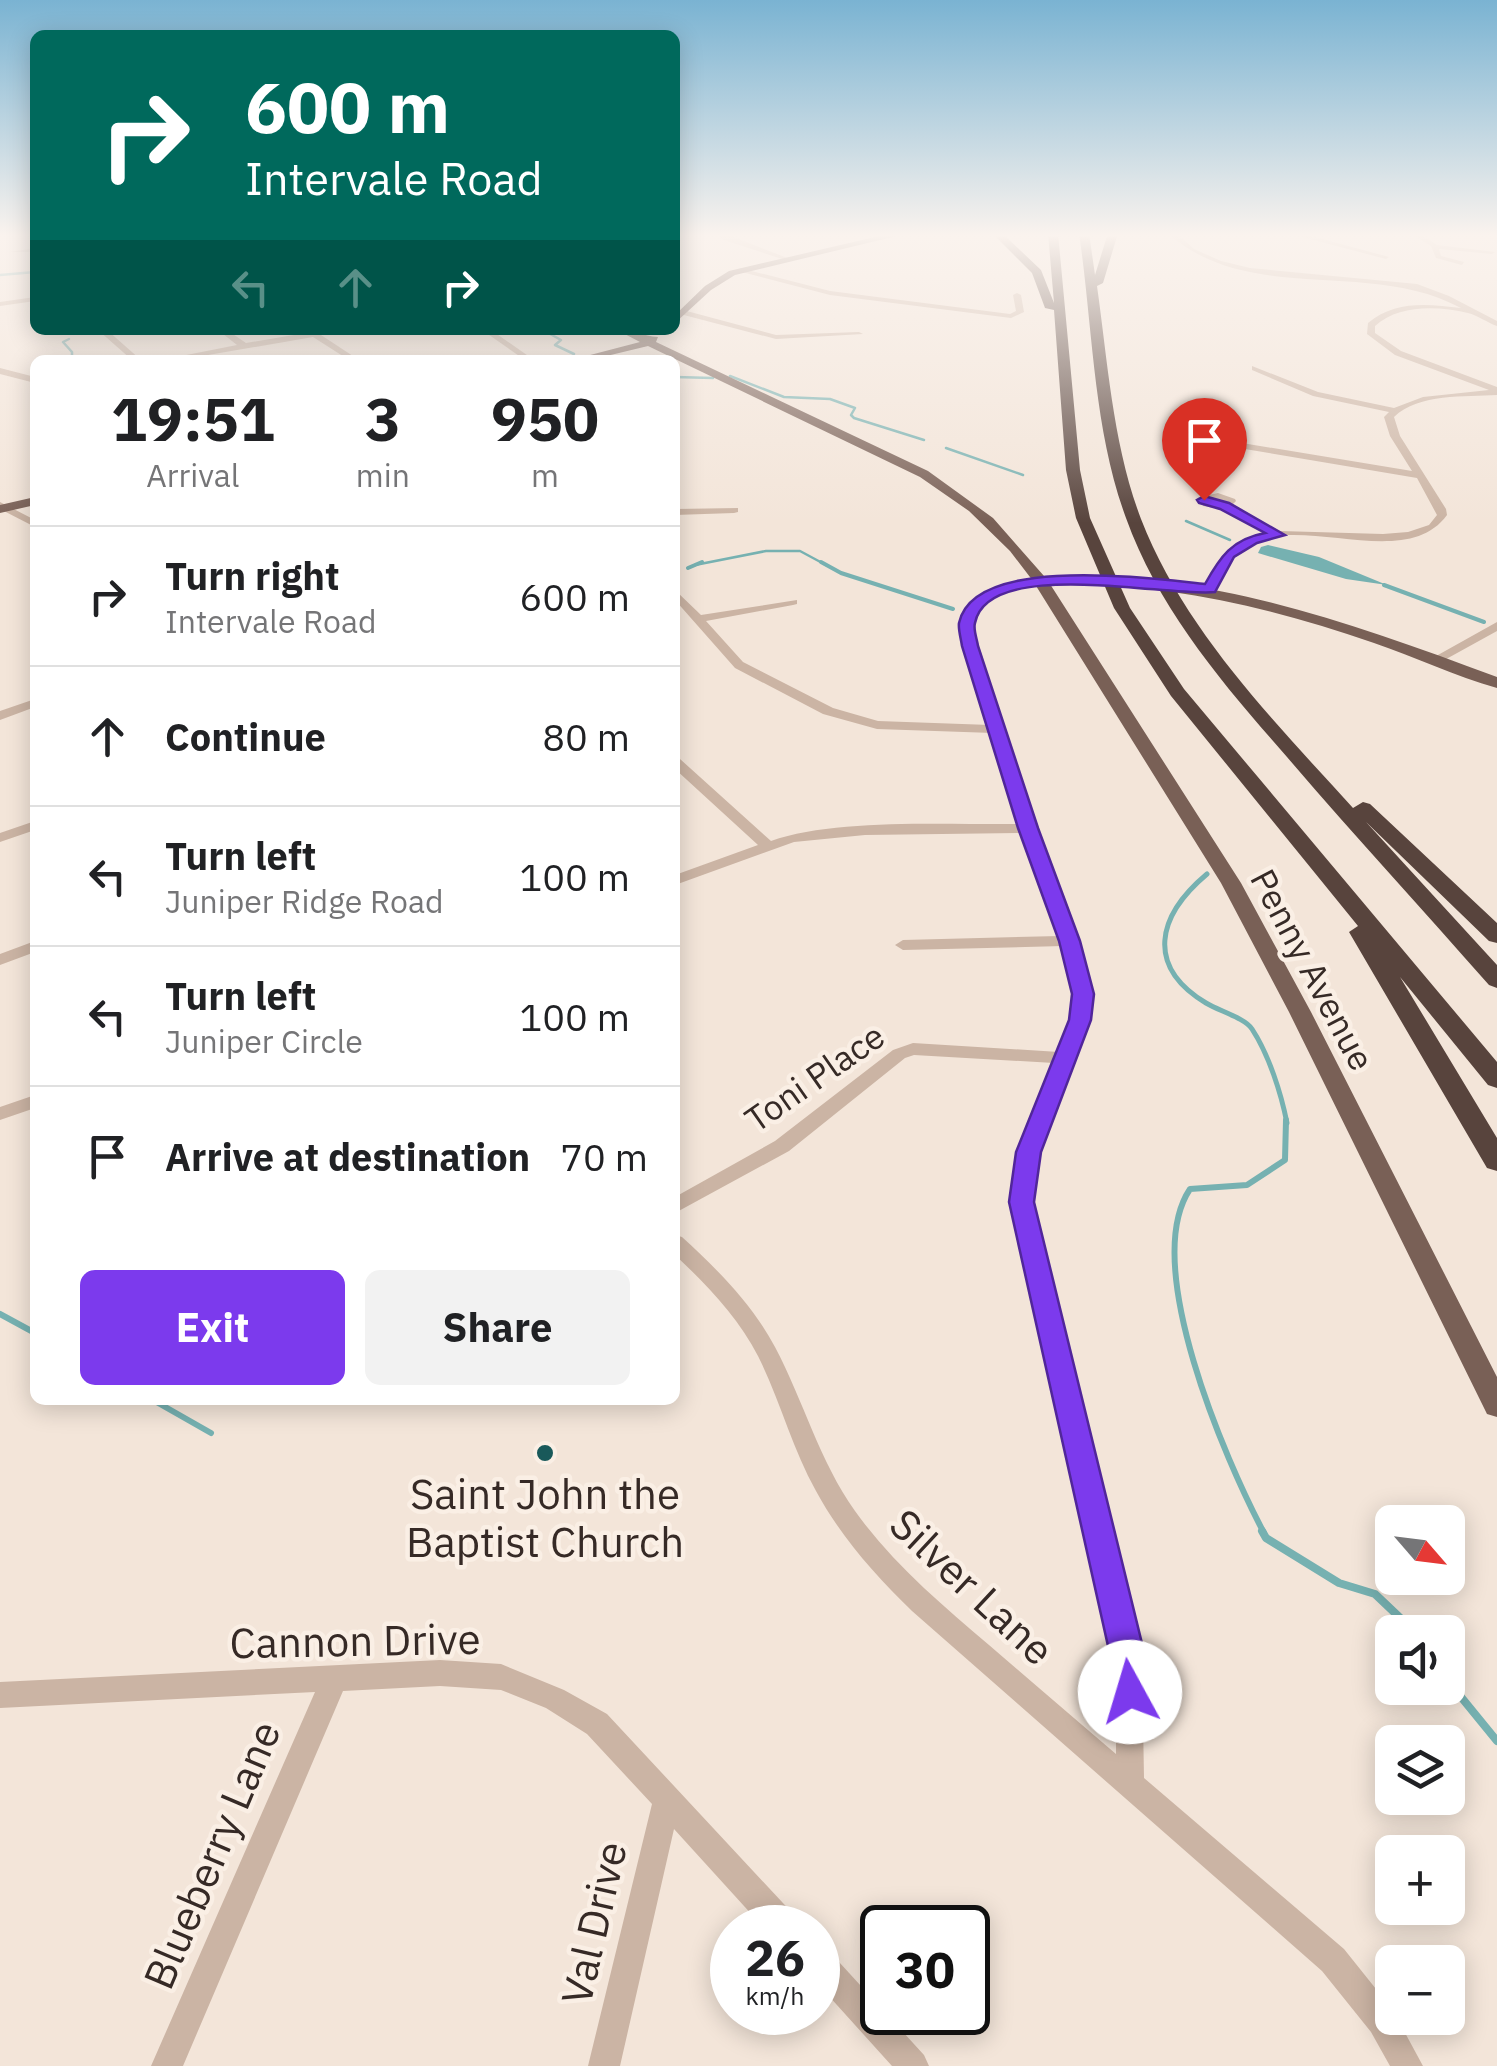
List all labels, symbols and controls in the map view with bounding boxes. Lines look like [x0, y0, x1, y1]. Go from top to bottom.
text: 600 m [245, 61, 450, 152]
icon: right [80, 70, 210, 200]
text: Intervale Road [245, 149, 543, 207]
icon: left [223, 260, 278, 315]
icon: ahead [328, 260, 383, 315]
icon: right [433, 260, 488, 315]
text: 19:51 [111, 379, 275, 458]
text: 3 [365, 379, 401, 458]
text: 950 [491, 379, 599, 458]
pin [1162, 398, 1247, 501]
icon: arrive [1177, 413, 1232, 468]
text: Arrival [146, 454, 240, 496]
text: min [356, 454, 410, 496]
text: m [531, 454, 559, 496]
text: Turn right [165, 551, 340, 600]
icon: right [80, 569, 135, 624]
text: 600 m [519, 572, 630, 621]
text: Intervale Road [165, 600, 377, 642]
icon: ahead [80, 709, 135, 764]
text: Continue [165, 712, 326, 761]
text: 80 m [542, 712, 630, 761]
text: Turn left [165, 831, 316, 880]
icon: left [80, 849, 135, 904]
text: 100 m [519, 852, 630, 901]
street label: Penny Avenue [1241, 861, 1385, 1078]
text: Juniper Ridge Road [165, 880, 444, 922]
text: Turn left [165, 971, 316, 1020]
icon: left [80, 989, 135, 1044]
text: 100 m [519, 992, 630, 1041]
street label: Toni Place [736, 1012, 893, 1142]
text: Juniper Circle [165, 1020, 363, 1062]
icon: arrive [80, 1129, 135, 1184]
text: Arrive at destination [165, 1132, 530, 1181]
text: 70 m [560, 1132, 648, 1181]
button: Exit [80, 1270, 345, 1385]
button: Share [365, 1270, 630, 1385]
marker: Saint John the Baptist Church [534, 1442, 556, 1464]
place label: Saint John the Baptist Church [406, 1466, 684, 1569]
street label: Silver Lane [879, 1497, 1066, 1677]
north arrow [1375, 1505, 1465, 1595]
map controls [1375, 1505, 1465, 2035]
street label: Cannon Drive [229, 1611, 481, 1670]
button: sound [1375, 1615, 1465, 1705]
position arrow [1078, 1640, 1182, 1744]
street label: Blueberry Lane [130, 1713, 293, 1997]
button: layers [1375, 1725, 1465, 1815]
button: + [1375, 1835, 1465, 1925]
street label: Val Drive [548, 1836, 639, 2010]
speed limit sign: 30 [860, 1905, 990, 2035]
text: 26 [745, 1925, 805, 1990]
button: − [1375, 1945, 1465, 2035]
text: km/h [746, 1979, 804, 2012]

